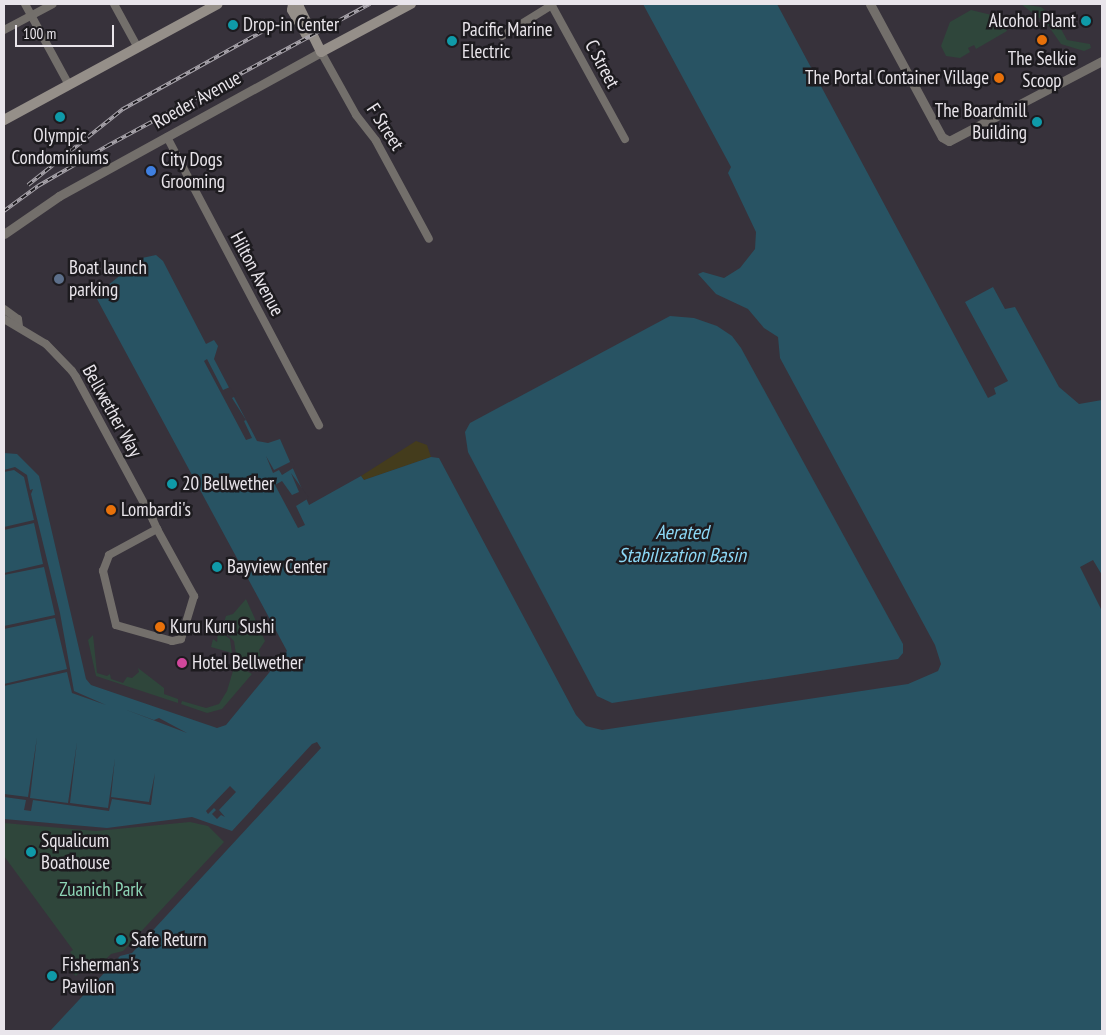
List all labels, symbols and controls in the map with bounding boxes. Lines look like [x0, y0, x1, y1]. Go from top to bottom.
place label: Alcohol Plant [989, 10, 1076, 32]
place label: Drop-in Center [243, 14, 339, 36]
scale bar [18, 15, 116, 47]
marker: Alcohol Plant [1080, 15, 1092, 27]
marker: Drop-in Center [227, 19, 239, 31]
place label: Pacific Marine Electric [462, 19, 553, 63]
text: 100 m [23, 24, 56, 43]
marker: The Selkie Scoop [1036, 34, 1048, 46]
marker: Pacific Marine Electric [446, 35, 458, 47]
street label: C Street [580, 36, 624, 92]
place label: The Selkie Scoop [1008, 48, 1076, 92]
street label: Roeder Avenue [149, 66, 245, 134]
place label: The Portal Container Village [805, 67, 989, 89]
marker: The Portal Container Village [993, 72, 1005, 84]
street label: F Street [361, 99, 409, 155]
place label: The Boardmill Building [935, 100, 1027, 144]
marker: Olympic Condominiums [54, 111, 66, 123]
marker: The Boardmill Building [1031, 116, 1043, 128]
place label: Olympic Condominiums [11, 125, 109, 169]
place label: City Dogs Grooming [161, 149, 225, 193]
marker: City Dogs Grooming [145, 165, 157, 177]
street label: Hilton Avenue [225, 228, 289, 320]
place label: Boat launch parking [69, 257, 147, 301]
marker: Boat launch parking [53, 273, 65, 285]
street label: Bellwether Way [77, 361, 147, 461]
place label: 20 Bellwether [182, 473, 274, 495]
marker: 20 Bellwether [166, 478, 178, 490]
place label: Lombardi's [121, 499, 191, 521]
marker: Lombardi's [105, 504, 117, 516]
water label: Aerated Stabilization Basin [618, 521, 746, 568]
place label: Bayview Center [227, 556, 328, 578]
marker: Bayview Center [211, 561, 223, 573]
place label: Kuru Kuru Sushi [170, 616, 275, 638]
marker: Kuru Kuru Sushi [154, 621, 166, 633]
place label: Hotel Bellwether [192, 652, 303, 674]
marker: Hotel Bellwether [176, 657, 188, 669]
place label: Squalicum Boathouse [41, 830, 110, 874]
marker: Squalicum Boathouse [25, 846, 37, 858]
park label: Zuanich Park [59, 879, 143, 901]
place label: Safe Return [131, 929, 207, 951]
marker: Safe Return [115, 934, 127, 946]
place label: Fisherman's Pavilion [62, 954, 139, 998]
marker: Fisherman's Pavilion [46, 970, 58, 982]

